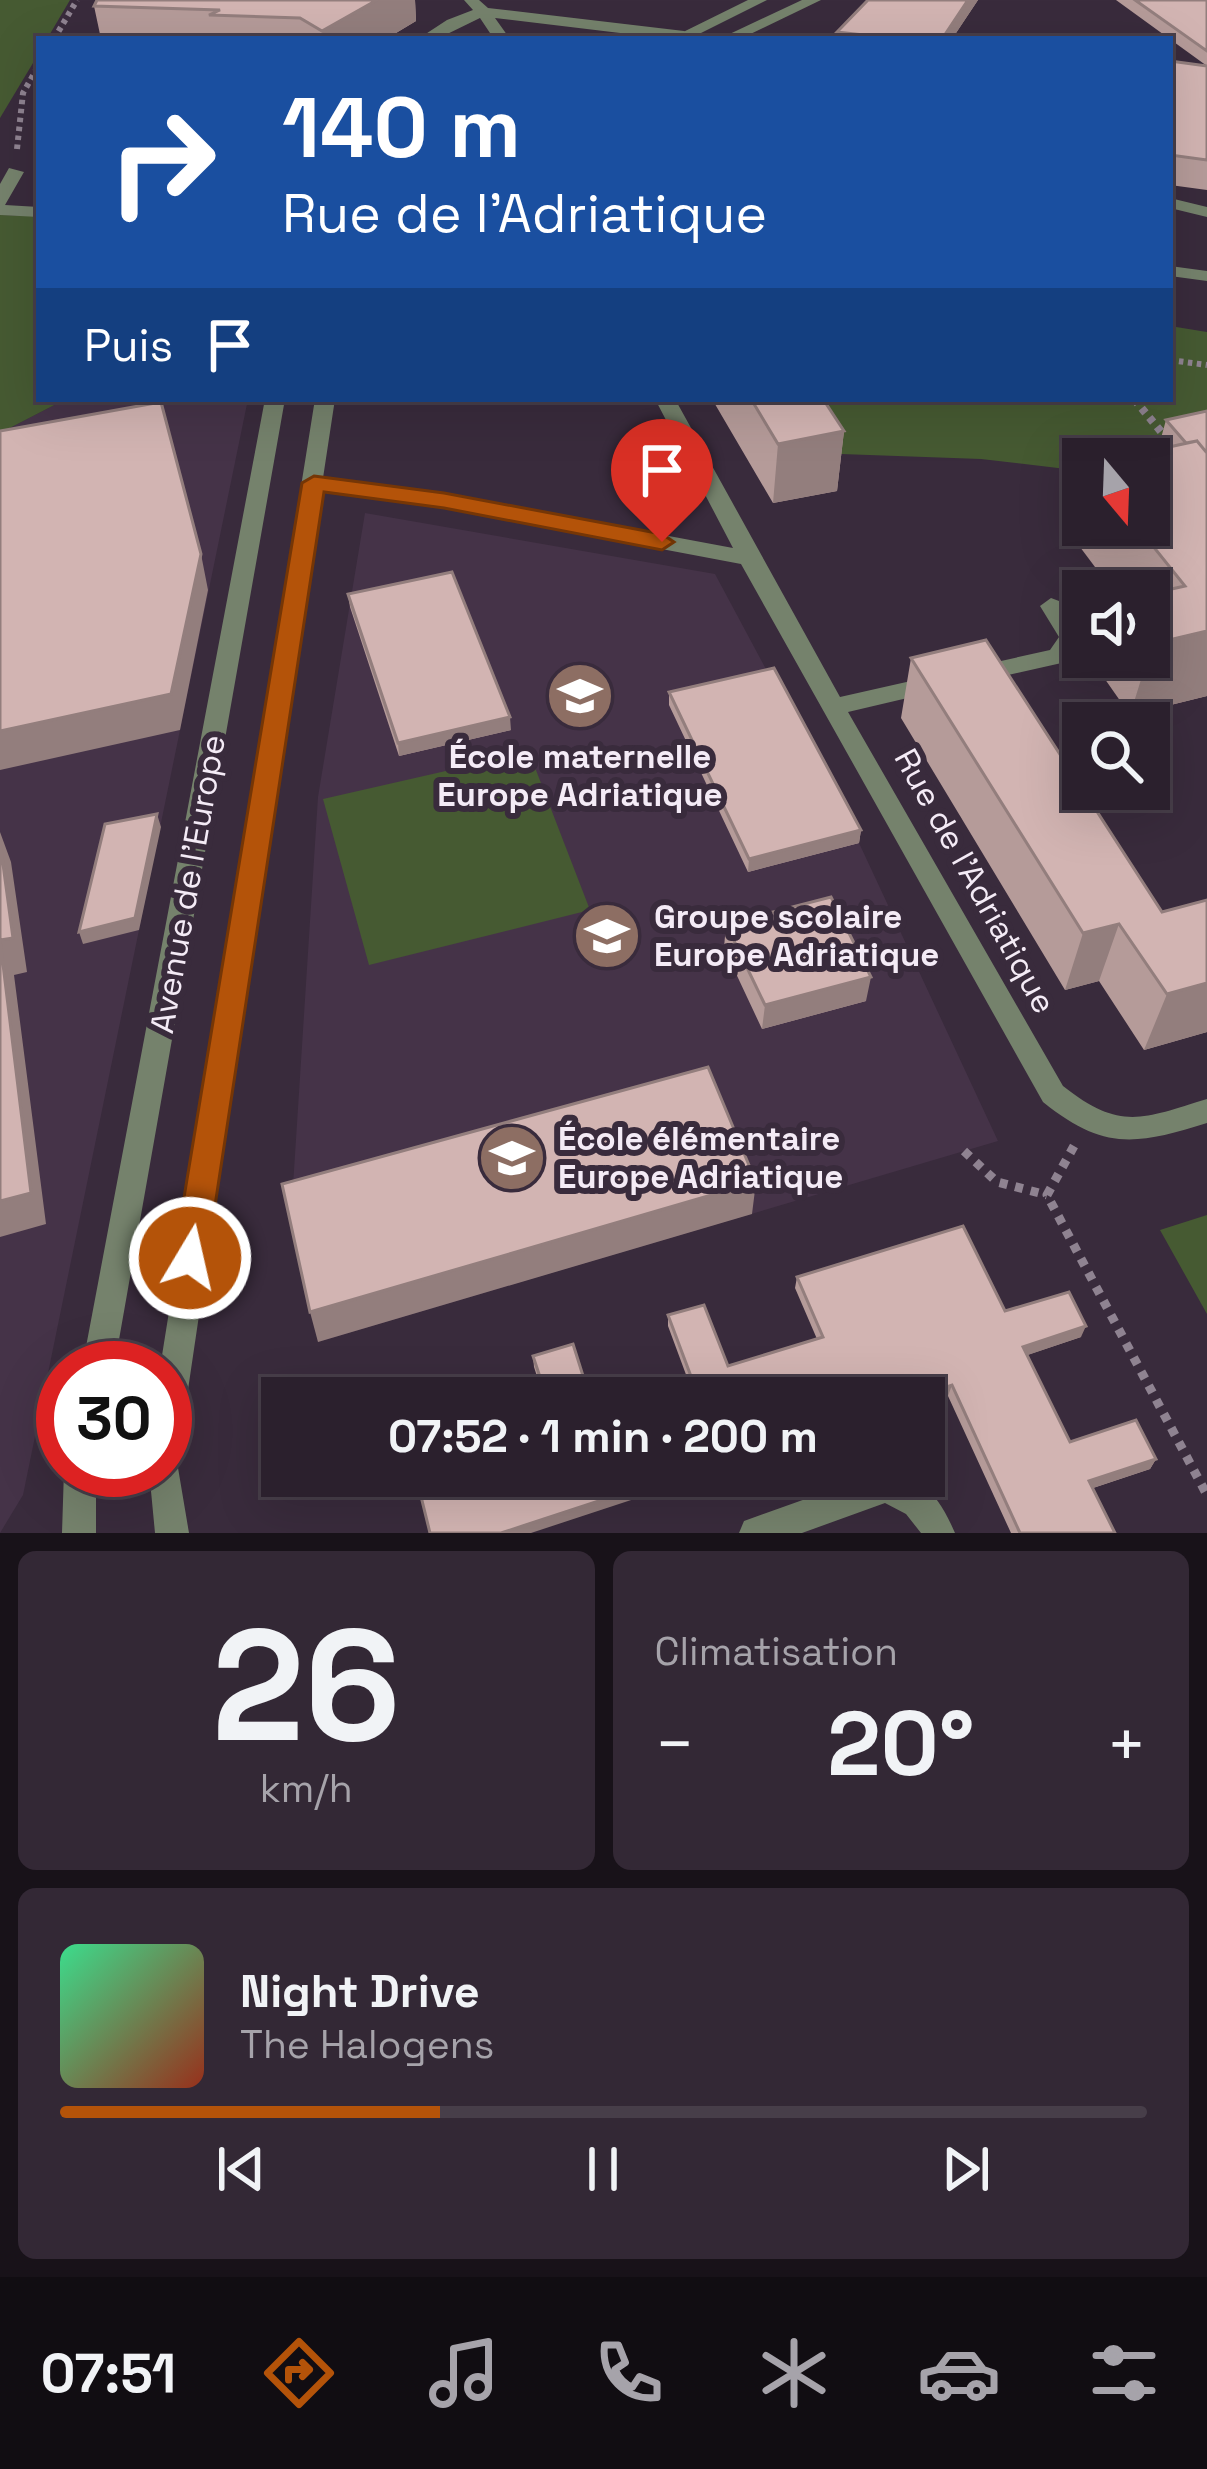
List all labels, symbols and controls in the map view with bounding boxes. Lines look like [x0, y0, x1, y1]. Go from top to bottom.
text: 140 m [282, 74, 521, 182]
icon: right [84, 84, 240, 240]
text: Rue de l'Adriatique [282, 179, 767, 248]
icon: arrive [197, 312, 263, 378]
text: Puis [84, 317, 173, 374]
pin [611, 419, 713, 542]
icon: arrive [629, 437, 695, 503]
north arrow [1062, 438, 1170, 546]
map controls [1062, 438, 1170, 810]
button: sound [1062, 570, 1170, 678]
school or university icon: École maternelle Europe Adriatique [545, 661, 615, 731]
button: search [1062, 702, 1170, 810]
street label: Avenue de l'Europe [141, 731, 235, 1037]
place label: École maternelle Europe Adriatique [437, 736, 723, 816]
street label: Rue de l'Adriatique [885, 741, 1065, 1021]
place label: Groupe scolaire Europe Adriatique [654, 896, 939, 976]
school or university icon: Groupe scolaire Europe Adriatique [572, 901, 642, 971]
place label: École élémentaire Europe Adriatique [558, 1118, 843, 1198]
school or university icon: École élémentaire Europe Adriatique [477, 1123, 547, 1193]
position arrow [127, 1195, 253, 1321]
speed limit sign: 30 [36, 1341, 192, 1497]
text: 07:52 · 1 min · 200 m [388, 1408, 818, 1465]
text: 26 [212, 1586, 401, 1786]
text: Climatisation [655, 1627, 898, 1676]
text: 20° [827, 1686, 974, 1801]
text: − [655, 1702, 695, 1786]
text: + [1106, 1702, 1147, 1786]
text: km/h [260, 1764, 353, 1813]
text: Night Drive [240, 1963, 480, 2020]
text: The Halogens [240, 2020, 494, 2069]
icon: previous [208, 2136, 274, 2202]
icon: pause [570, 2136, 636, 2202]
icon: next [933, 2136, 999, 2202]
icon: directions [257, 2331, 341, 2415]
icon: music [422, 2331, 506, 2415]
icon: phone [587, 2331, 671, 2415]
icon: climate [752, 2331, 836, 2415]
icon: car [917, 2331, 1001, 2415]
icon: filters [1082, 2331, 1166, 2415]
text: 07:51 [41, 2339, 176, 2408]

